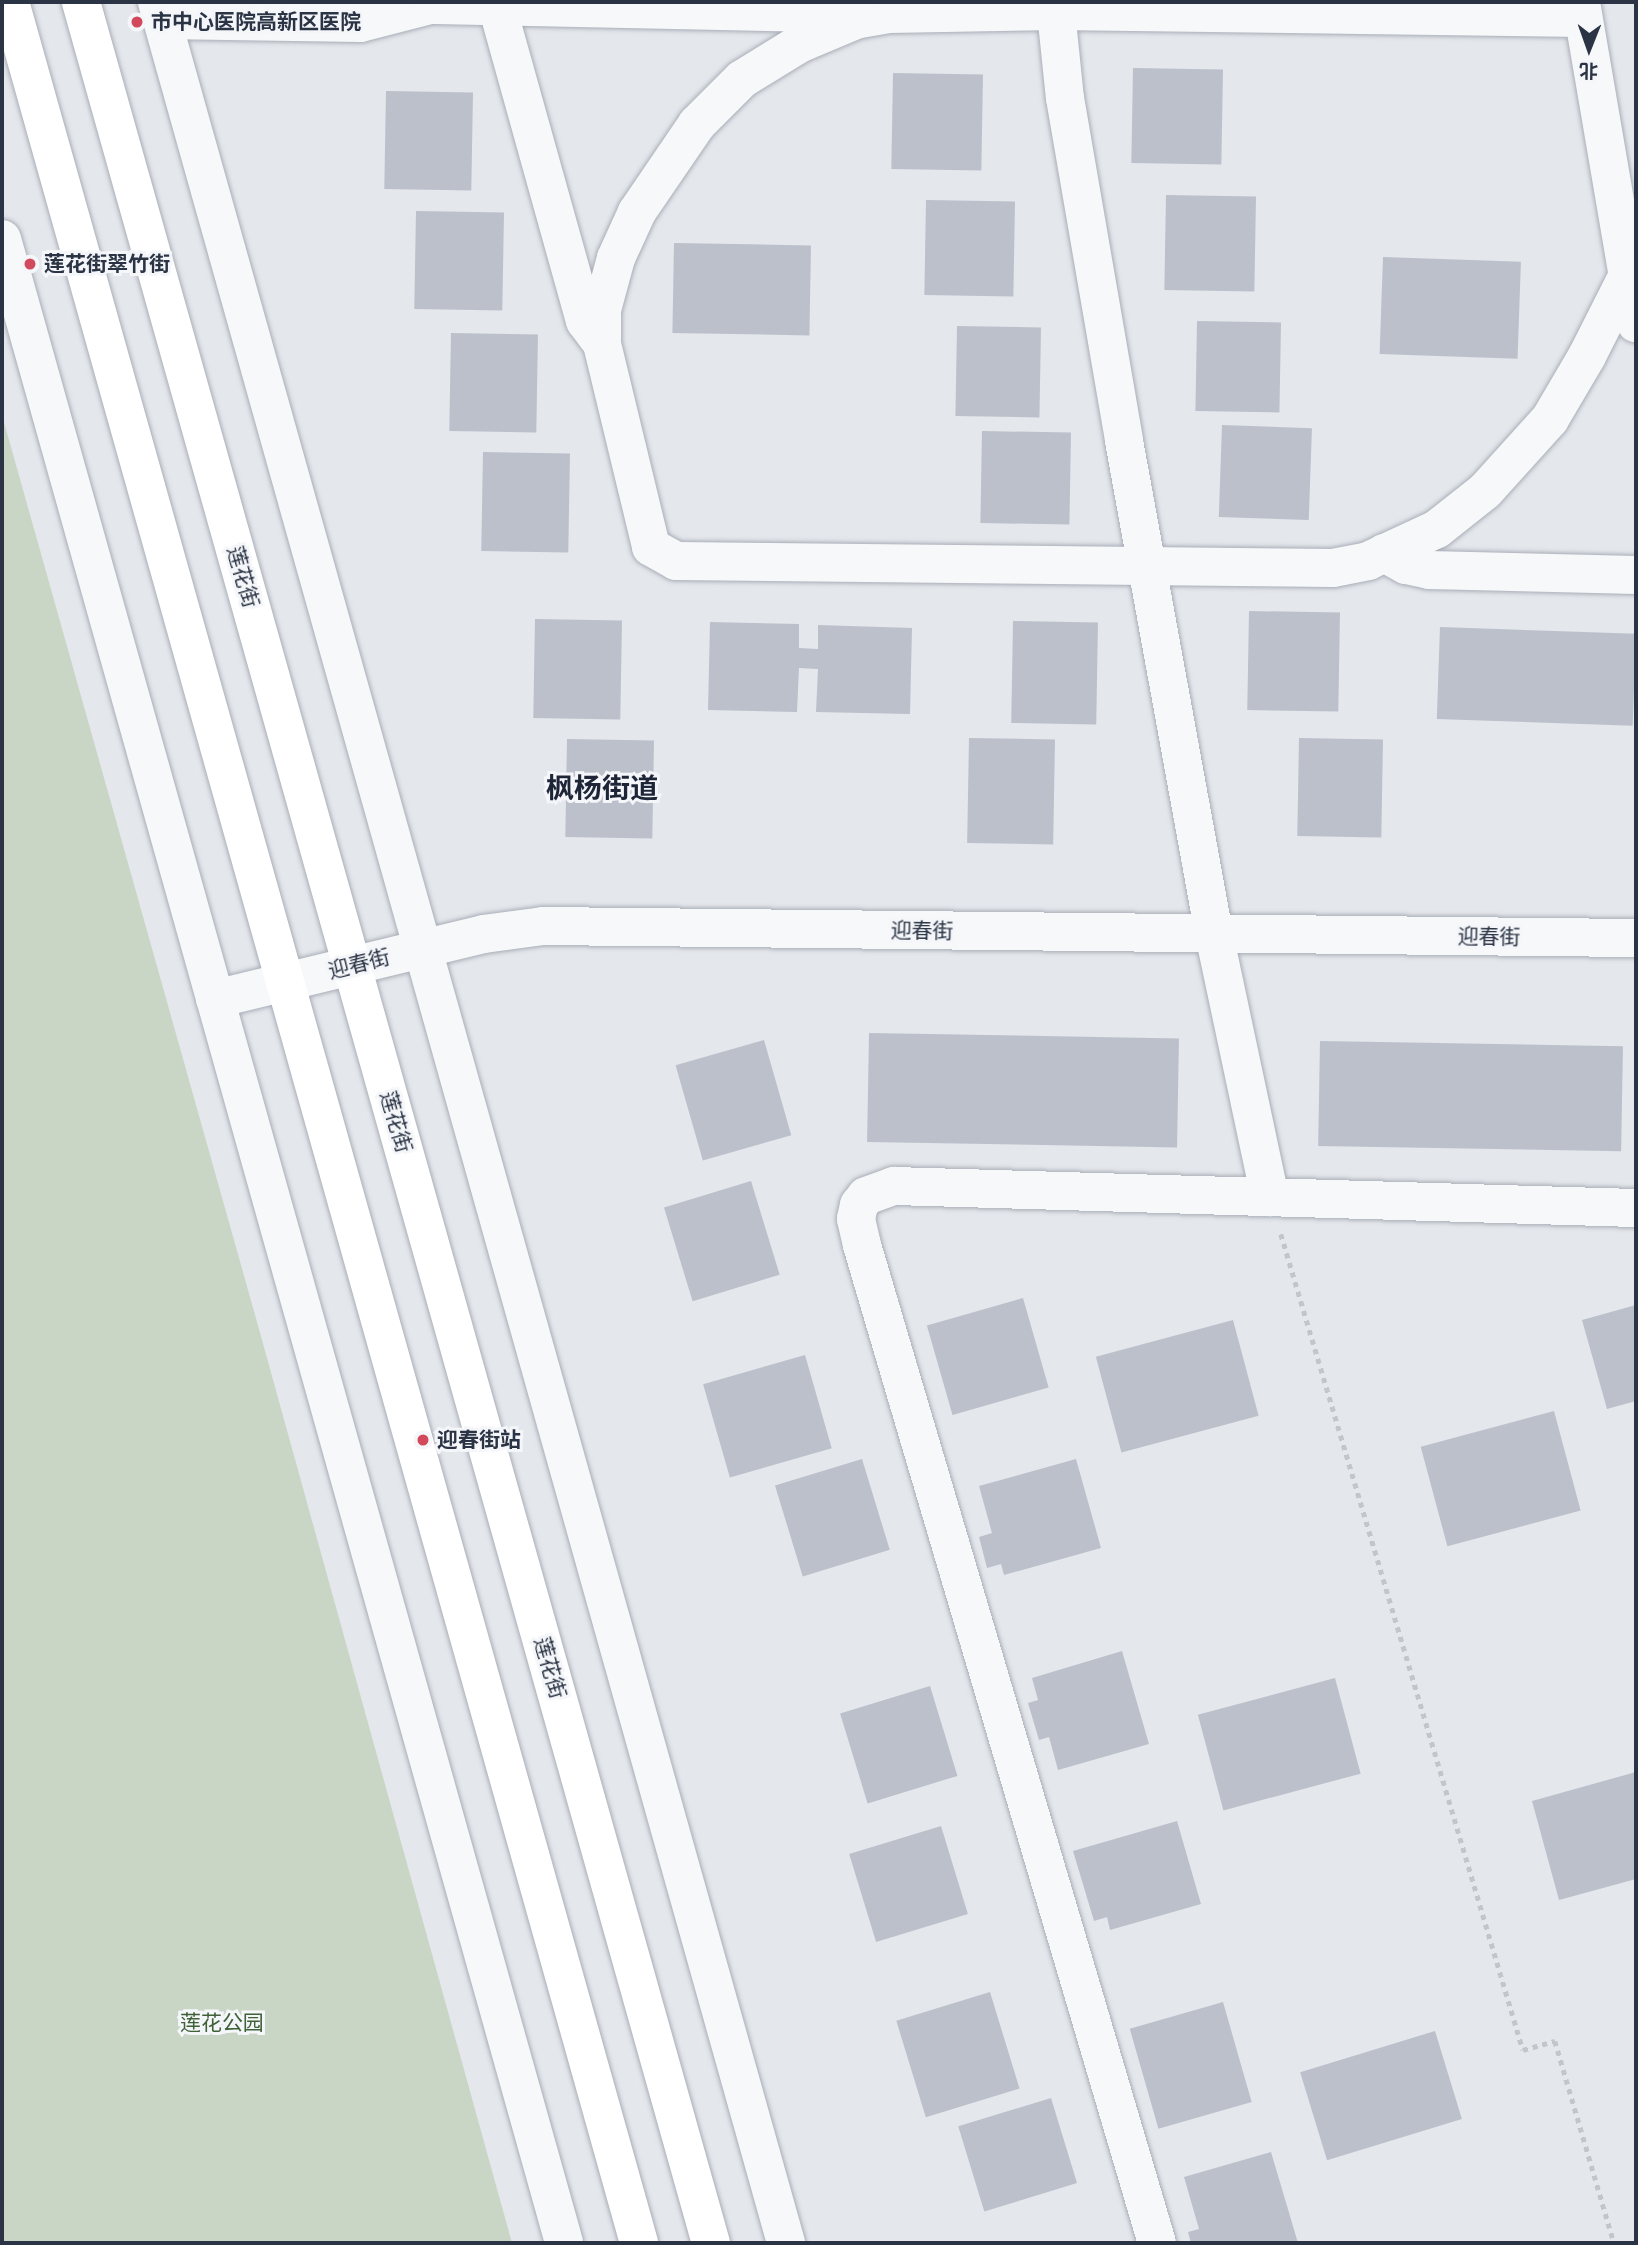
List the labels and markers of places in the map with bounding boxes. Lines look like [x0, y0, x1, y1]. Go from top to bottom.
place label: 市中心医院高新区医院 [151, 9, 361, 35]
marker: 市中心医院高新区医院 [129, 14, 145, 30]
place label: 莲花街翠竹街 [44, 251, 170, 277]
marker: 莲花街翠竹街 [22, 256, 38, 272]
place label: 迎春街站 [437, 1427, 521, 1453]
marker: 迎春街站 [415, 1432, 431, 1448]

